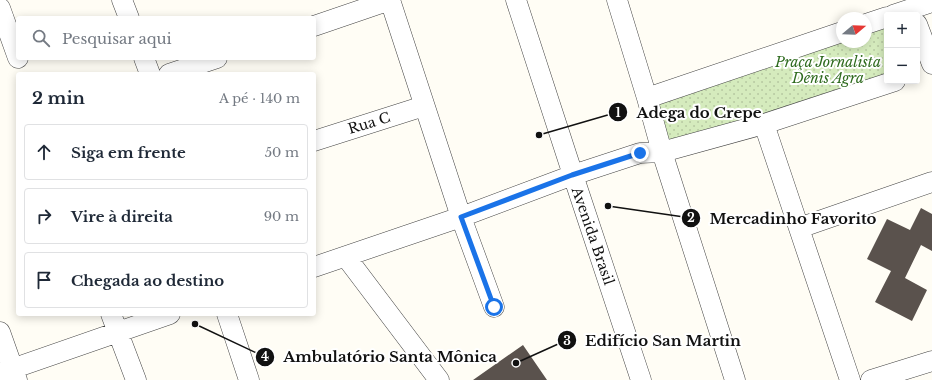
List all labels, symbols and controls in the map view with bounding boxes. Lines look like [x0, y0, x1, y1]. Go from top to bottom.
north arrow [836, 12, 872, 48]
map controls [884, 12, 920, 84]
button: + [884, 12, 920, 48]
search box [16, 16, 316, 60]
icon: search [30, 27, 52, 49]
text: Pesquisar aqui [62, 29, 172, 48]
button: − [884, 48, 920, 84]
park label: Praça Jornalista Dênis Agra [774, 53, 881, 87]
text: 2 min [32, 88, 85, 109]
text: A pé · 140 m [219, 90, 300, 107]
callout: Adega do Crepe [608, 99, 769, 126]
text: Adega do Crepe [636, 103, 762, 122]
text: 1 [615, 105, 621, 120]
street label: Rua C [346, 108, 392, 138]
icon: ahead [33, 141, 55, 163]
text: Siga em frente [71, 143, 186, 162]
text: 50 m [265, 144, 299, 161]
route end [631, 144, 649, 162]
street label: Avenida Brasil [567, 184, 618, 288]
icon: right [33, 205, 55, 227]
callout: Mercadinho Favorito [681, 205, 884, 232]
text: Vire à direita [71, 207, 173, 226]
text: 90 m [264, 208, 299, 225]
text: Mercadinho Favorito [709, 209, 877, 228]
text: 2 [687, 210, 695, 225]
icon: arrive [33, 269, 55, 291]
text: Chegada ao destino [71, 271, 224, 290]
route start [485, 298, 503, 316]
callout: Edifício San Martin [557, 327, 749, 354]
text: Edifício San Martin [585, 331, 741, 350]
text: 3 [563, 333, 571, 348]
callout: Ambulatório Santa Mônica [255, 343, 505, 370]
text: Ambulatório Santa Mônica [282, 347, 497, 366]
text: 4 [261, 349, 269, 364]

